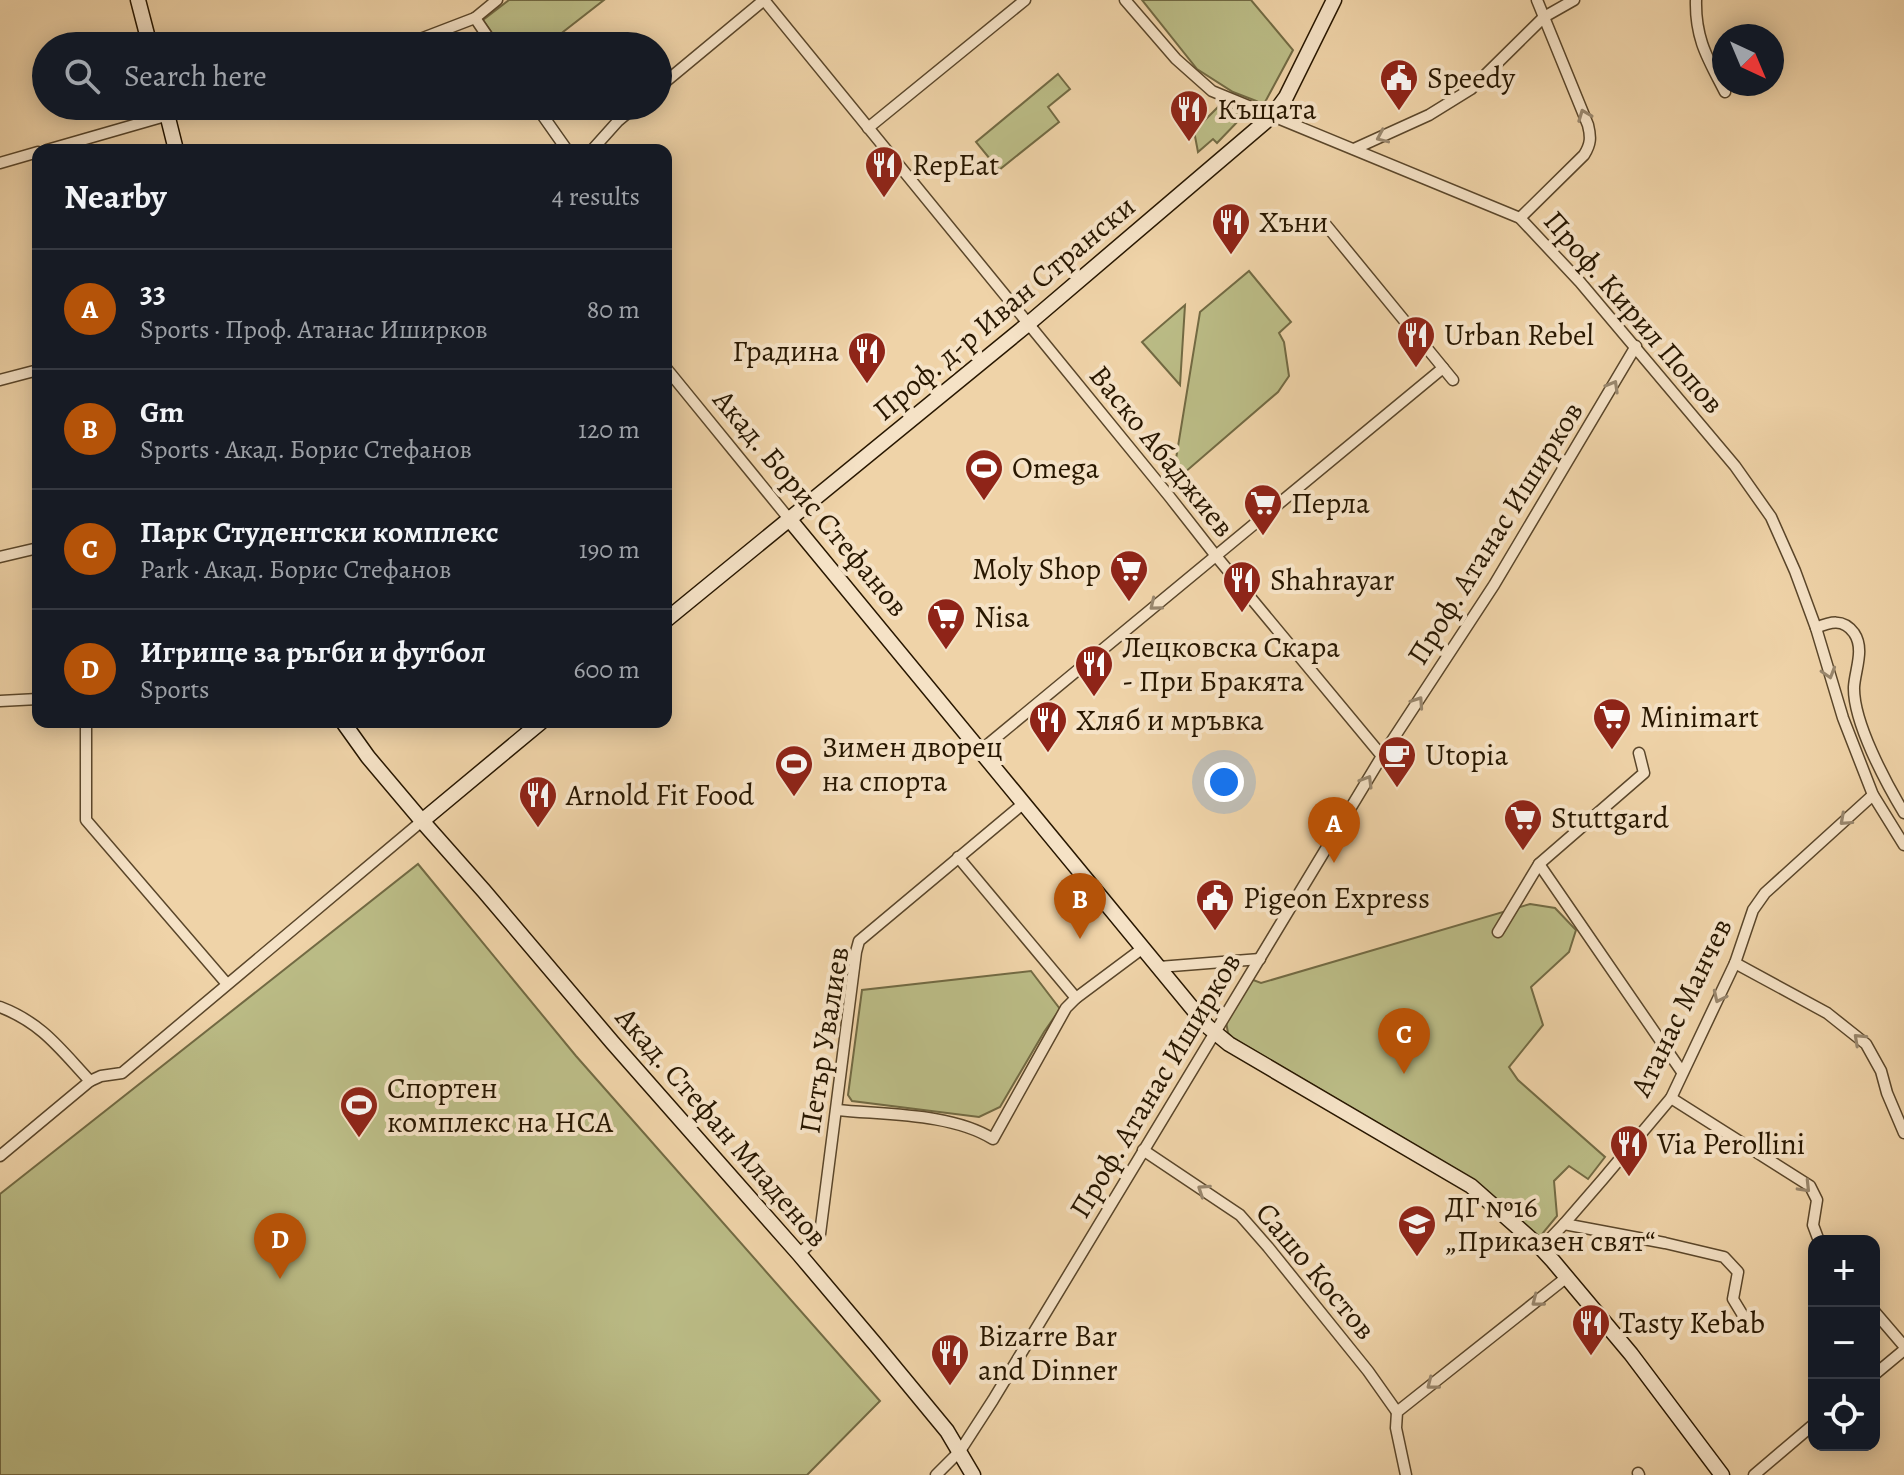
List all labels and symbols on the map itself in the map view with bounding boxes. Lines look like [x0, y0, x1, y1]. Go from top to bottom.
north arrow [1712, 24, 1784, 96]
public building icon: Speedy [1378, 57, 1420, 112]
place label: Speedy [1427, 58, 1516, 98]
restaurant icon: Къщата [1168, 88, 1210, 143]
place label: Къщата [1217, 89, 1317, 129]
one-way arrow [1577, 109, 1594, 123]
one-way arrow [1376, 127, 1391, 143]
restaurant icon: RepEat [863, 144, 905, 199]
place label: RepEat [912, 145, 999, 185]
street label: Проф. д-р Иван Странски [864, 186, 1144, 430]
restaurant icon: Хъни [1210, 201, 1252, 256]
place label: Хъни [1259, 202, 1328, 242]
street label: Проф. Кирил Попов [1535, 202, 1733, 422]
restaurant icon: Urban Rebel [1395, 314, 1437, 369]
place label: Urban Rebel [1444, 315, 1594, 355]
restaurant icon: Градина [846, 330, 888, 385]
place label: Градина [732, 331, 839, 371]
street label: Васко Абаджиев [1080, 357, 1244, 545]
street label: Акад. Борис Стефанов [703, 380, 918, 625]
one-way arrow [1603, 380, 1619, 395]
street label: Проф. Атанас Иширков [1398, 394, 1592, 672]
sports icon: Omega [963, 447, 1005, 502]
place label: Omega [1012, 448, 1099, 488]
supermarket icon: Перла [1242, 482, 1284, 537]
place label: Перла [1291, 483, 1370, 523]
supermarket icon: Moly Shop [1108, 548, 1150, 603]
place label: Moly Shop [972, 549, 1101, 589]
restaurant icon: Shahrayar [1221, 559, 1263, 614]
place label: Shahrayar [1270, 560, 1395, 600]
one-way arrow [1150, 595, 1164, 610]
supermarket icon: Nisa [925, 596, 967, 651]
place label: Nisa [974, 597, 1030, 637]
place label: Лецковска Скара - При Бракята [1122, 627, 1340, 701]
restaurant icon: Лецковска Скара - При Бракята [1073, 643, 1115, 698]
one-way arrow [1820, 666, 1836, 679]
supermarket icon: Minimart [1591, 696, 1633, 751]
one-way arrow [1408, 697, 1423, 711]
place label: Minimart [1640, 697, 1759, 737]
restaurant icon: Хляб и мръвка [1027, 699, 1069, 754]
place label: Хляб и мръвка [1076, 700, 1264, 740]
place label: Зимен дворец на спорта [822, 727, 1003, 801]
cafe icon: Utopia [1376, 734, 1418, 789]
place label: Utopia [1425, 735, 1509, 775]
sports icon: Зимен дворец на спорта [773, 743, 815, 798]
your location [1204, 762, 1244, 802]
restaurant icon: Arnold Fit Food [517, 774, 559, 829]
place label: Arnold Fit Food [565, 775, 755, 815]
one-way arrow [1357, 775, 1372, 790]
pin: A [1308, 797, 1360, 863]
supermarket icon: Stuttgard [1502, 797, 1544, 852]
place label: Stuttgard [1551, 798, 1670, 838]
one-way arrow [1840, 811, 1854, 825]
pin: B [1054, 873, 1106, 939]
public building icon: Pigeon Express [1194, 877, 1236, 932]
place label: Pigeon Express [1243, 878, 1430, 918]
street label: Атанас Манчев [1620, 911, 1741, 1104]
street label: Петър Увалиев [789, 944, 859, 1136]
street label: Проф. Атанас Иширков [1060, 945, 1250, 1225]
one-way arrow [1713, 989, 1729, 1003]
street label: Акад. Стефан Младенов [606, 998, 837, 1255]
pin: C [1378, 1008, 1430, 1074]
one-way arrow [1853, 1034, 1868, 1048]
place label: Спортен комплекс на НСА [387, 1068, 613, 1142]
sports icon: Спортен комплекс на НСА [338, 1084, 380, 1139]
restaurant icon: Via Perollini [1608, 1123, 1650, 1178]
place label: Via Perollini [1656, 1124, 1805, 1164]
one-way arrow [1796, 1177, 1811, 1192]
one-way arrow [1198, 1185, 1212, 1200]
place label: ДГ №16 „Приказен свят“ [1445, 1187, 1655, 1261]
street label: Сашо Костов [1247, 1194, 1385, 1348]
school or university icon: ДГ №16 „Приказен свят“ [1396, 1203, 1438, 1258]
pin: D [254, 1213, 306, 1279]
one-way arrow [1532, 1291, 1546, 1306]
restaurant icon: Tasty Kebab [1570, 1302, 1612, 1357]
place label: Tasty Kebab [1619, 1303, 1765, 1343]
place label: Bizarre Bar and Dinner [978, 1316, 1118, 1390]
restaurant icon: Bizarre Bar and Dinner [929, 1332, 971, 1387]
one-way arrow [1427, 1374, 1441, 1389]

